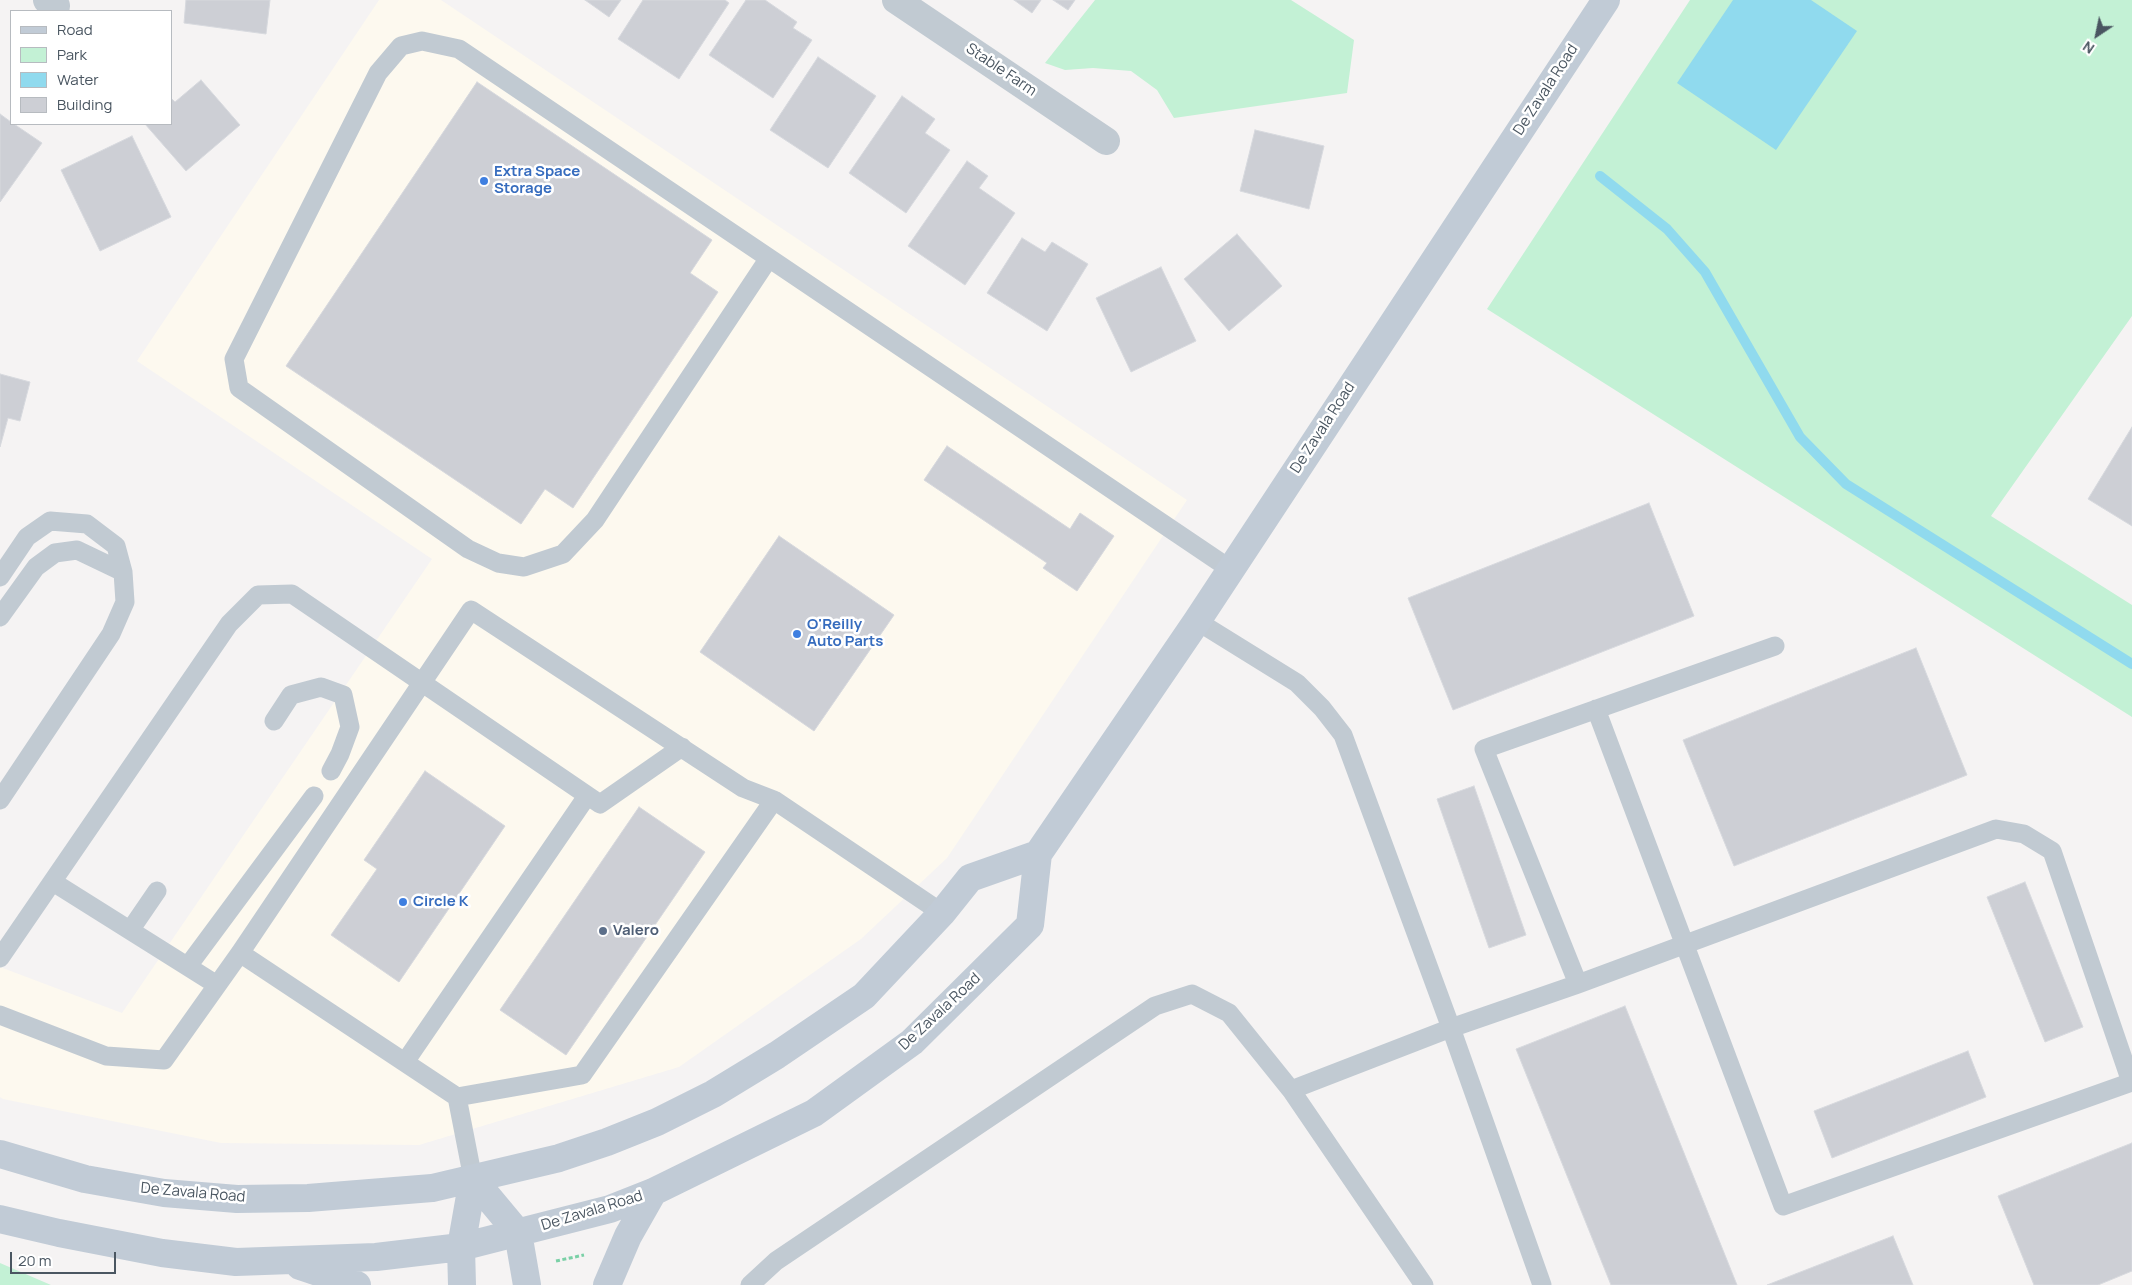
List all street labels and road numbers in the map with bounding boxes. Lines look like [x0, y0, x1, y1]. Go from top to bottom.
street label: Stable Farm [962, 40, 1040, 100]
street label: De Zavala Road [1510, 41, 1582, 139]
street label: De Zavala Road [1287, 379, 1359, 477]
street label: De Zavala Road [895, 970, 985, 1054]
street label: De Zavala Road [140, 1179, 246, 1207]
street label: De Zavala Road [539, 1187, 645, 1235]

